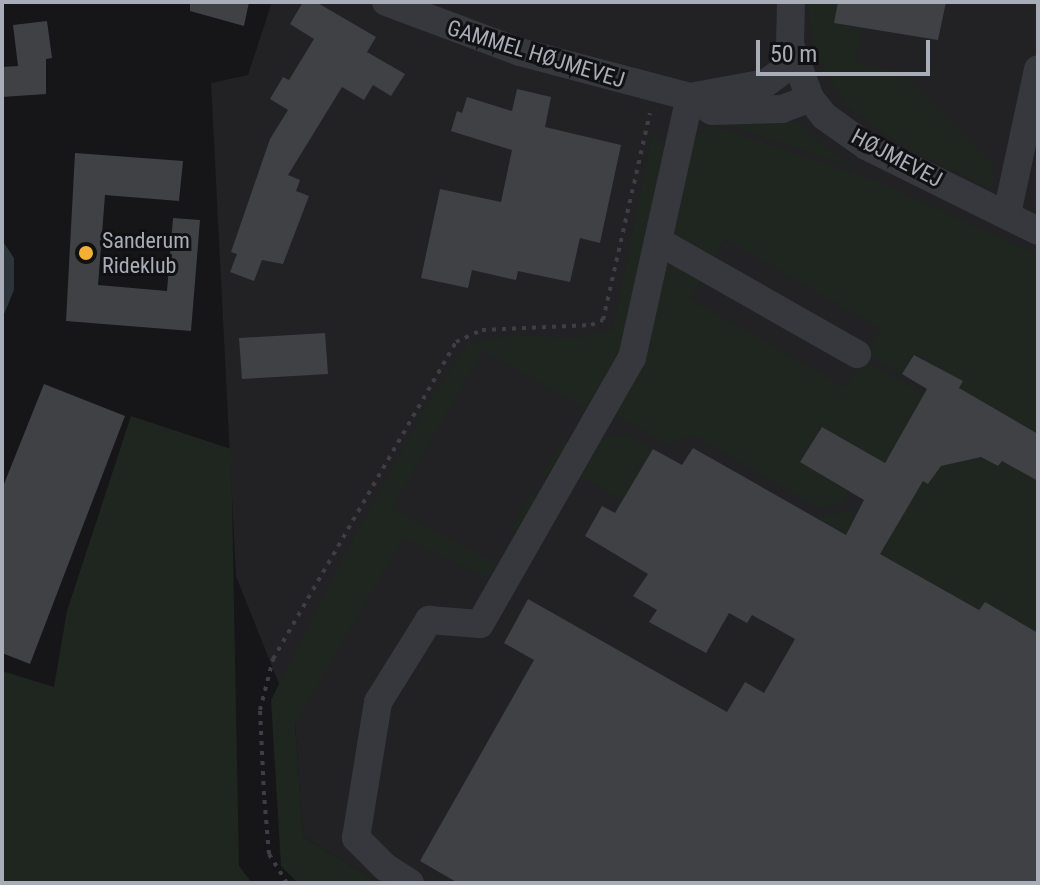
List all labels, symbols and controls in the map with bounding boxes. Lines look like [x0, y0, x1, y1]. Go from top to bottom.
street label: GAMMEL HØJMEVEJ [444, 14, 628, 94]
scale bar [760, 24, 934, 74]
text: 50 m [770, 40, 817, 68]
street label: HØJMEVEJ [847, 123, 947, 193]
place label: Sanderum Rideklub [102, 227, 190, 278]
marker: Sanderum Rideklub [77, 244, 95, 262]

